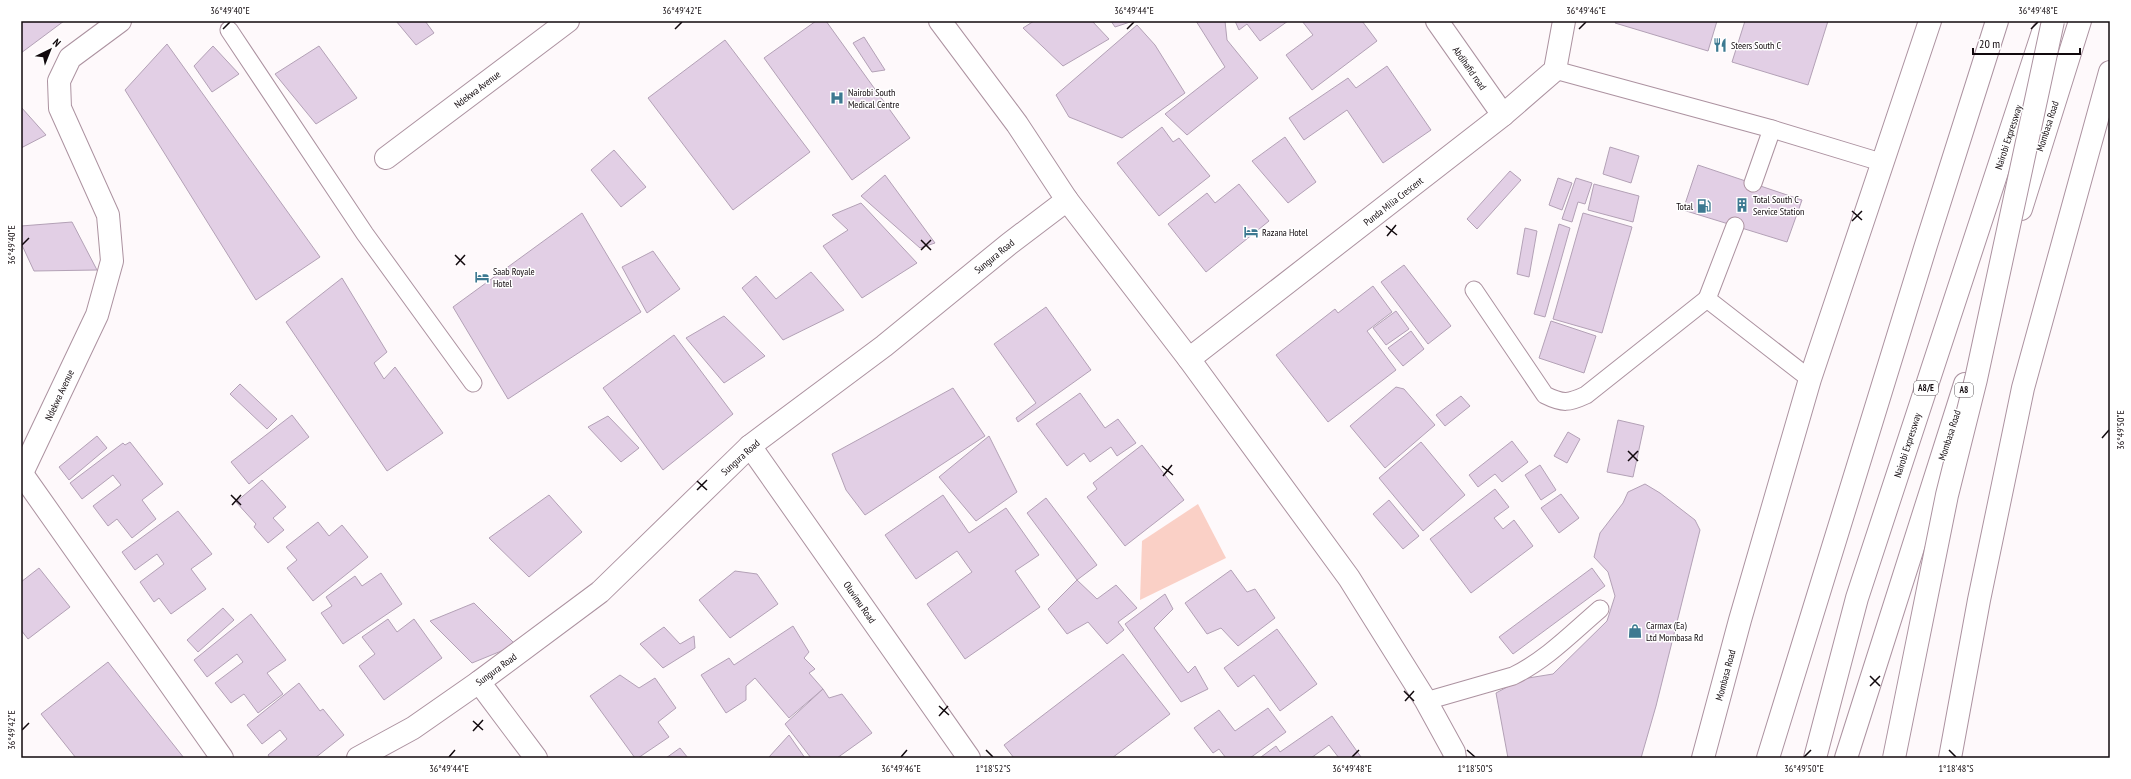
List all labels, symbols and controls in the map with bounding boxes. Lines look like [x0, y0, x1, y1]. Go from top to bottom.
text: 36°49'40"E [210, 4, 250, 17]
text: 36°49'42"E [662, 4, 702, 17]
text: 36°49'44"E [1114, 4, 1154, 17]
text: 36°49'46"E [1566, 4, 1606, 17]
text: 36°49'48"E [2018, 4, 2058, 17]
north arrow [30, 30, 70, 70]
scale bar [1973, 30, 2080, 56]
text: N [50, 36, 64, 50]
text: 20 m [1979, 36, 2000, 51]
restaurant icon: Steers South C [1712, 37, 1728, 53]
place label: Steers South C [1731, 39, 1782, 52]
street label: Abdihafid road [1450, 44, 1489, 93]
street label: Ndekwa Avenue [452, 68, 503, 111]
place label: Nairobi South Medical Centre [848, 86, 899, 111]
hospital icon: Nairobi South Medical Centre [829, 90, 845, 106]
street label: Mombasa Road [2033, 99, 2062, 153]
street label: Nairobi Expressway [1992, 103, 2025, 171]
street label: Punda Milia Crescent [1361, 174, 1426, 229]
place label: Total South C Service Station [1753, 193, 1805, 218]
building icon: Total South C Service Station [1734, 197, 1750, 213]
fuel station icon: Total [1696, 198, 1712, 214]
place label: Total [1676, 200, 1694, 213]
hotel icon: Razana Hotel [1243, 224, 1259, 240]
text: 36°49'40"E [5, 225, 18, 265]
place label: Razana Hotel [1262, 226, 1308, 239]
street label: Sungura Road [972, 236, 1017, 276]
place label: Saab Royale Hotel [493, 265, 535, 290]
hotel icon: Saab Royale Hotel [474, 269, 490, 285]
street label: Ndekwa Avenue [42, 368, 77, 423]
road number: A8/E [1914, 381, 1938, 395]
road number: A8 [1955, 383, 1973, 397]
street label: Mombasa Road [1935, 408, 1964, 462]
text: 36°49'50"E [2114, 410, 2127, 450]
street label: Nairobi Expressway [1891, 411, 1924, 479]
street label: Sungura Road [718, 437, 762, 478]
street label: Oluvimu Road [840, 579, 879, 626]
place label: Carmax (Ea) Ltd Mombasa Rd [1646, 619, 1703, 644]
shop icon: Carmax (Ea) Ltd Mombasa Rd [1627, 623, 1643, 639]
street label: Mombasa Road [1712, 648, 1739, 702]
street label: Sungura Road [473, 650, 519, 689]
text: 36°49'42"E [5, 710, 18, 750]
text: 36°49'44"E [429, 762, 469, 775]
text: 36°49'46"E [881, 762, 921, 775]
text: 1°18'52"S [976, 762, 1010, 775]
text: 36°49'48"E [1332, 762, 1372, 775]
text: 1°18'50"S [1458, 762, 1492, 775]
text: 36°49'50"E [1784, 762, 1824, 775]
text: 1°18'48"S [1939, 762, 1973, 775]

